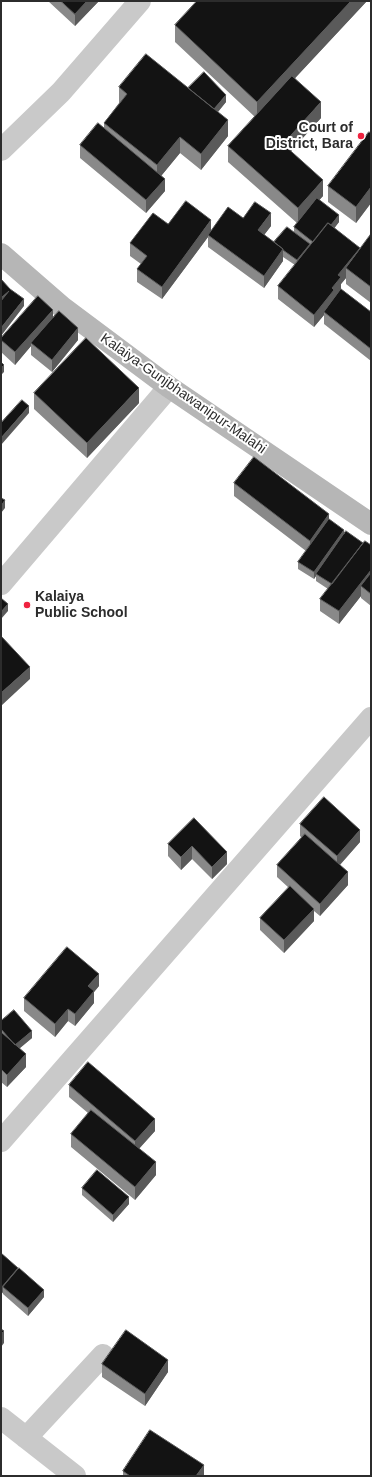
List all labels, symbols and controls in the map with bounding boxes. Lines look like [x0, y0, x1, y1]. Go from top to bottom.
place label: Court of District, Bara [266, 120, 353, 152]
marker: Court of District, Bara [356, 131, 366, 141]
street label: Kalaiya-Gunjbhawanipur-Malahi [97, 330, 269, 458]
place label: Kalaiya Public School [35, 589, 128, 622]
marker: Kalaiya Public School [22, 600, 32, 610]

